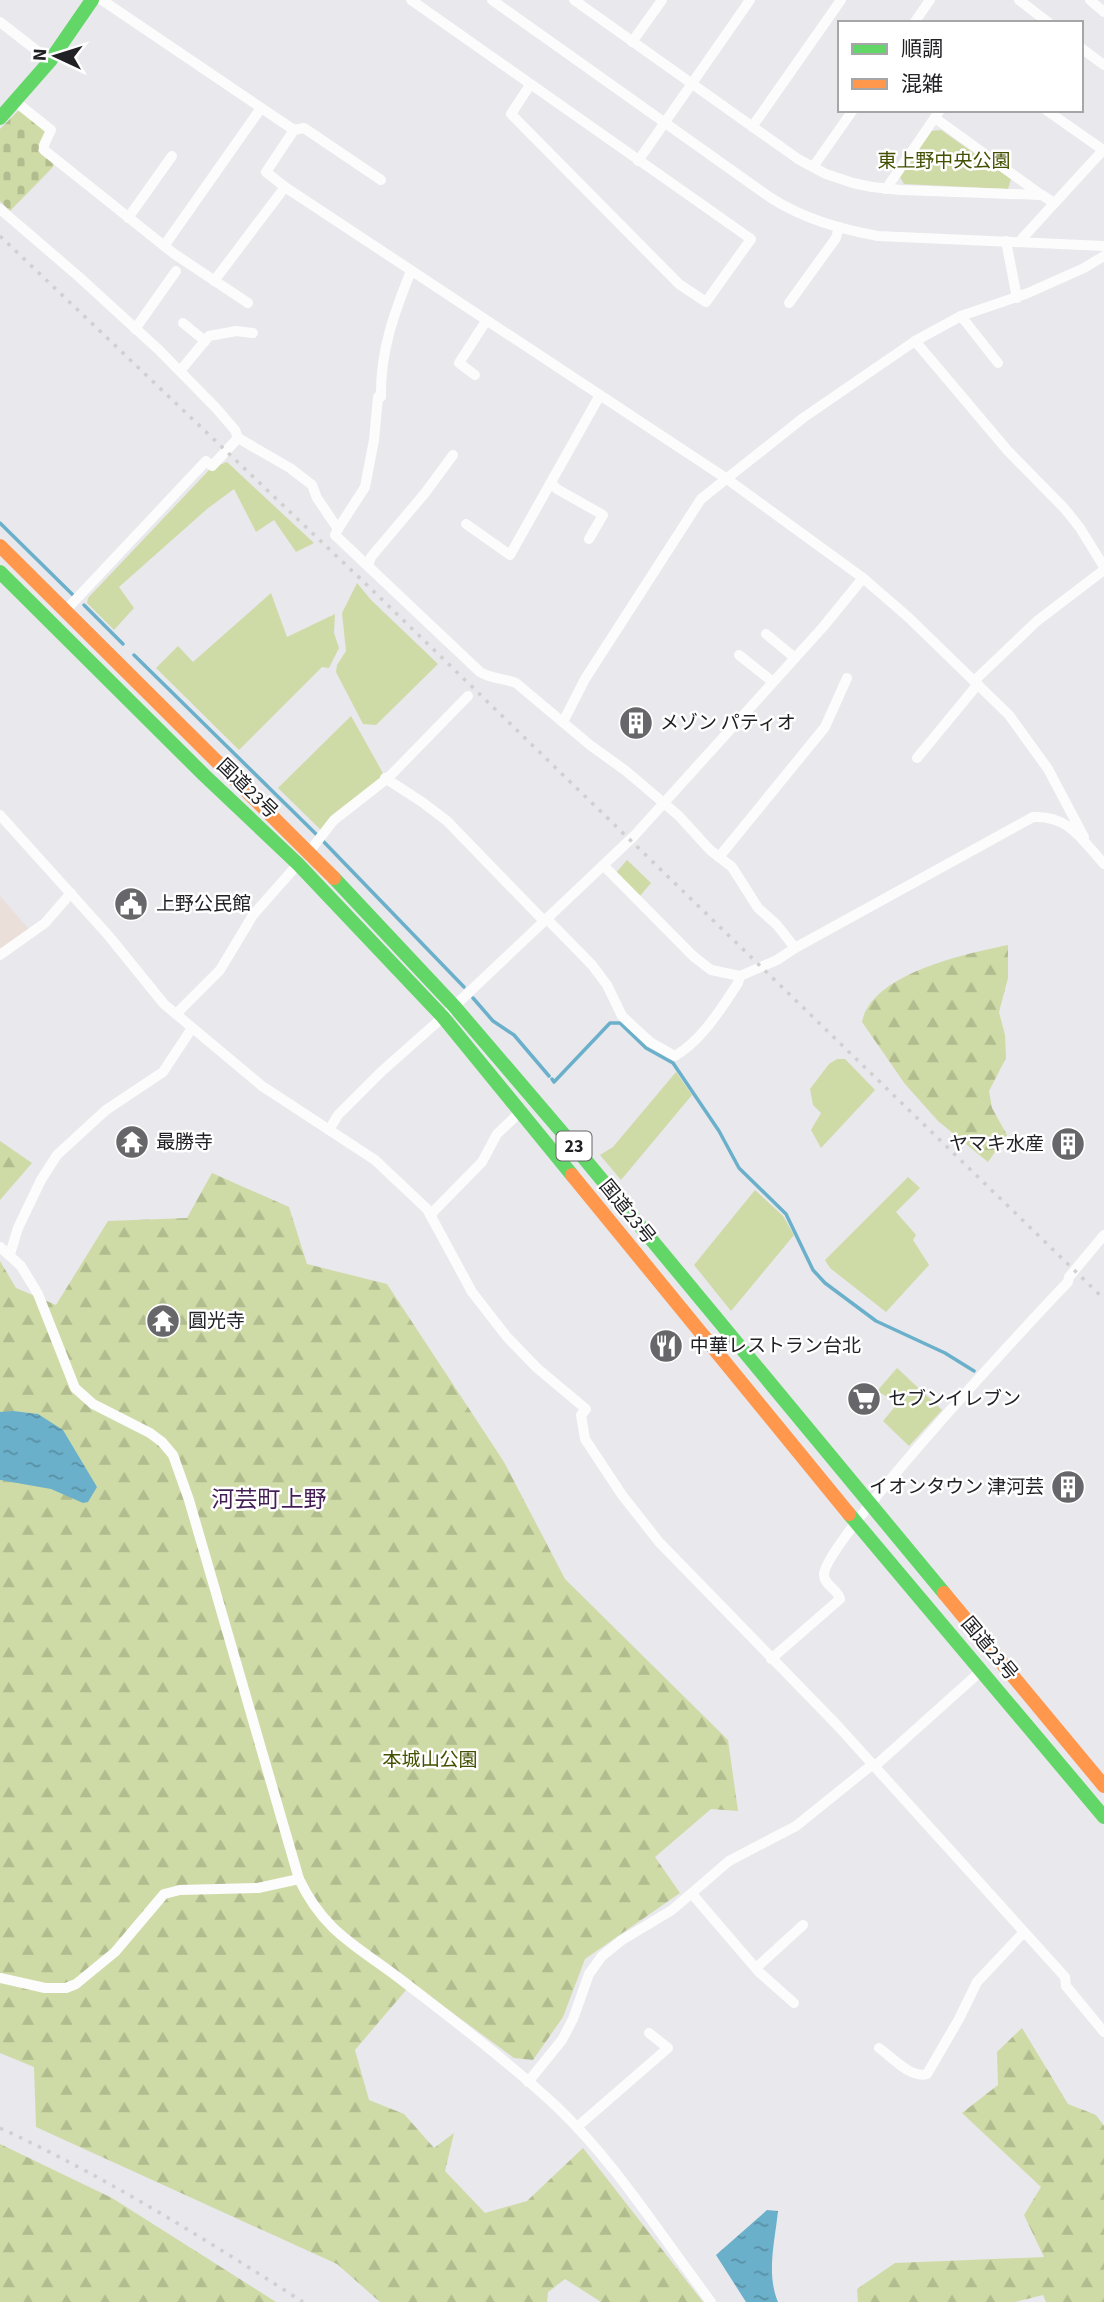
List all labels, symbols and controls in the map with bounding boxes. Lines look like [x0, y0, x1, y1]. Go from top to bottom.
north arrow [21, 21, 91, 91]
legend [838, 21, 1083, 112]
text: 順調 [901, 34, 943, 64]
text: N [27, 48, 54, 62]
text: 混雑 [901, 69, 943, 99]
park label: 東上野中央公園 [877, 148, 1011, 175]
building icon: メゾン パティオ [617, 704, 655, 742]
place label: メゾン パティオ [660, 710, 796, 737]
street label: 国道23号 [210, 753, 284, 825]
public building icon: 上野公民館 [112, 885, 150, 923]
place label: 上野公民館 [156, 891, 251, 918]
temple icon: 最勝寺 [113, 1123, 151, 1161]
building icon: ヤマキ水産 [1049, 1125, 1087, 1163]
place label: 最勝寺 [156, 1129, 213, 1156]
place label: ヤマキ水産 [949, 1131, 1044, 1158]
road number: 23 [556, 1132, 592, 1161]
street label: 国道23号 [593, 1174, 661, 1250]
temple icon: 圓光寺 [144, 1302, 182, 1340]
place label: 圓光寺 [188, 1308, 245, 1335]
restaurant icon: 中華レストラン台北 [647, 1327, 685, 1365]
place label: 中華レストラン台北 [690, 1333, 861, 1360]
supermarket icon: セブンイレブン [845, 1380, 883, 1418]
place label: セブンイレブン [888, 1386, 1021, 1413]
building icon: イオンタウン 津河芸 [1049, 1468, 1087, 1506]
place label: イオンタウン 津河芸 [869, 1474, 1044, 1501]
district label: 河芸町上野 [212, 1483, 327, 1516]
street label: 国道23号 [954, 1611, 1024, 1687]
park label: 本城山公園 [382, 1747, 478, 1774]

